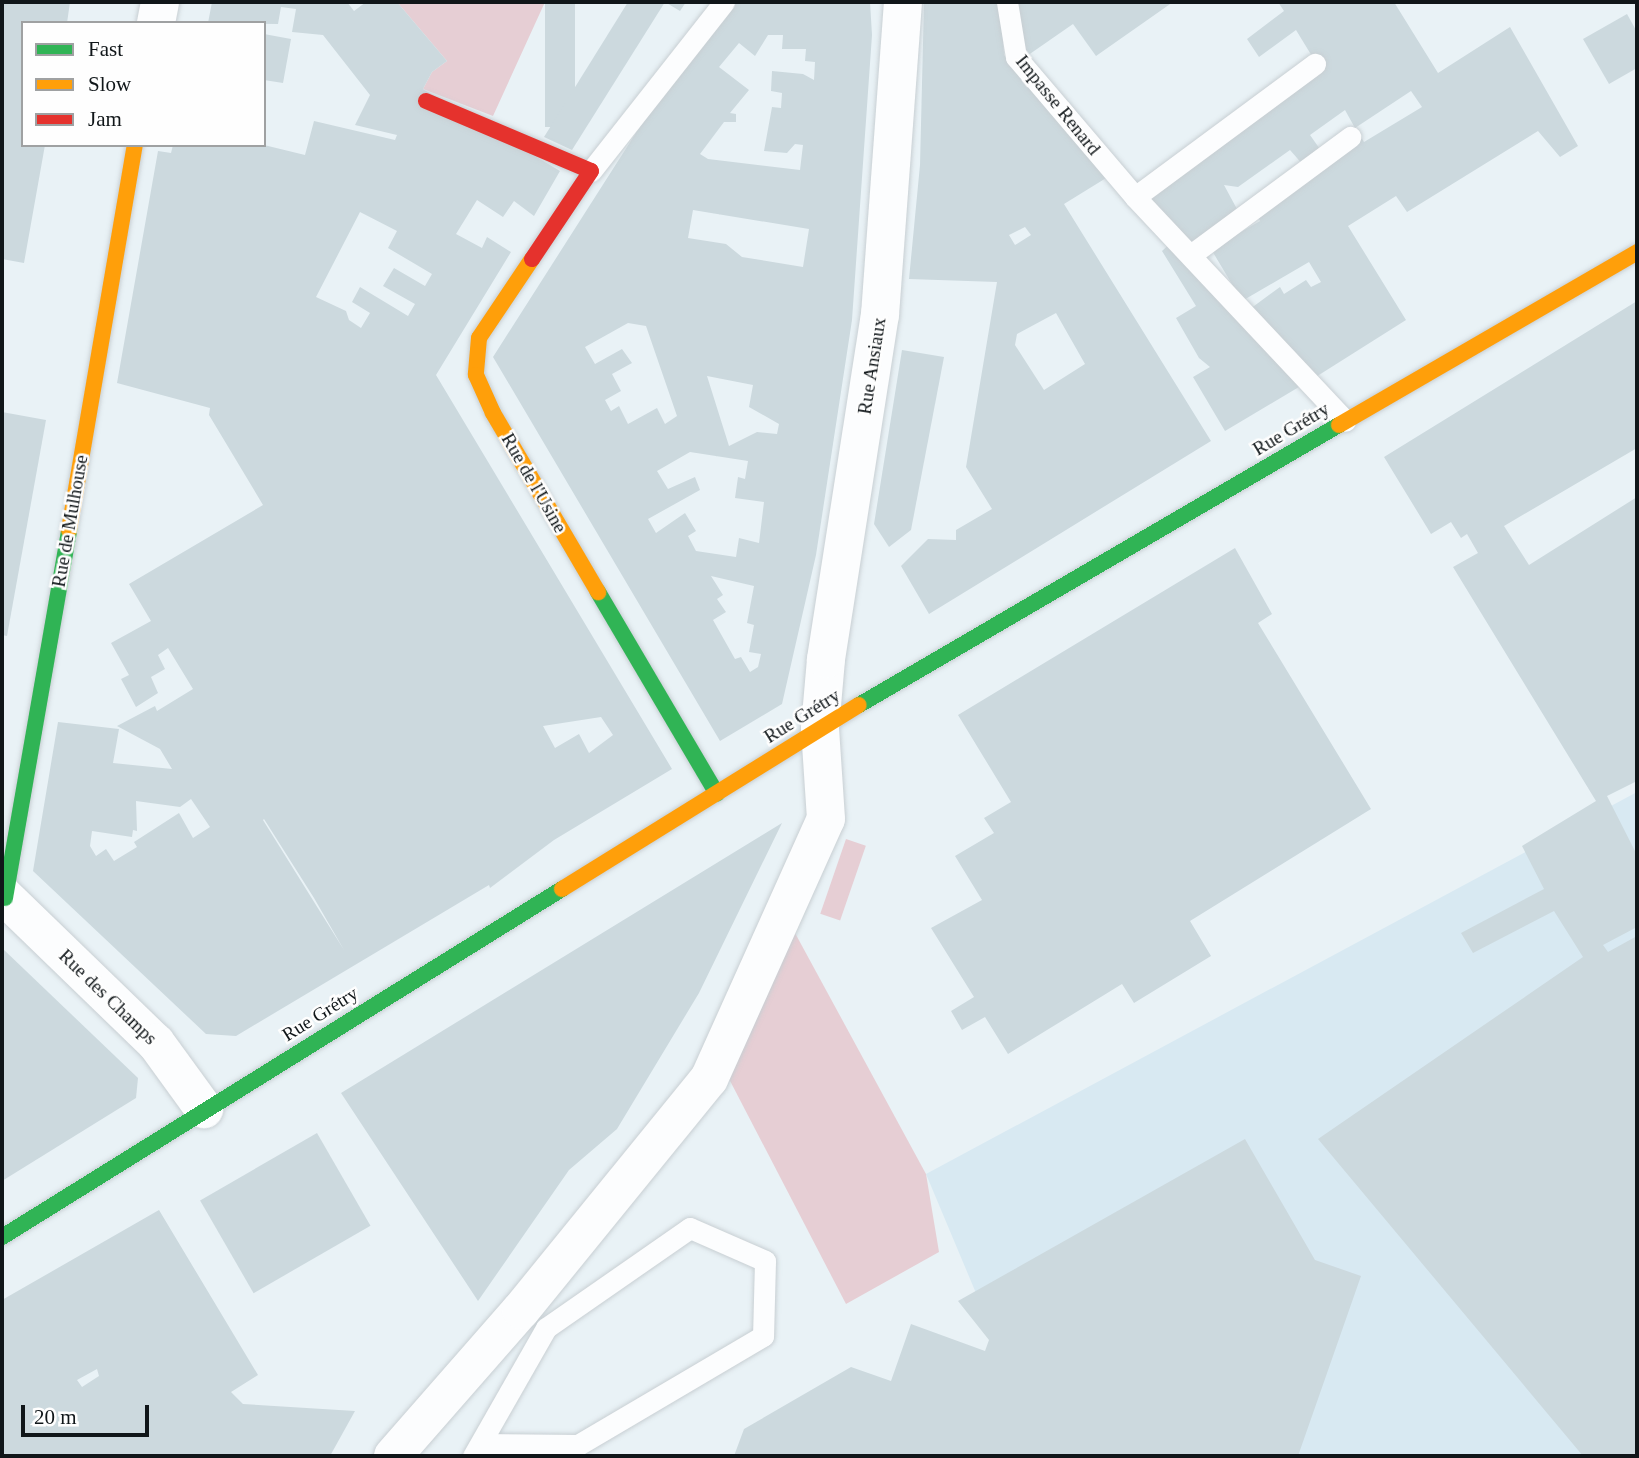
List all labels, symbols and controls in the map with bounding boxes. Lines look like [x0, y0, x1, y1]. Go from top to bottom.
legend [21, 21, 266, 147]
text: Fast [88, 37, 123, 61]
street label: Impasse Renard [1011, 50, 1105, 160]
text: Slow [88, 72, 131, 96]
text: Jam [88, 107, 122, 131]
street label: Rue Ansiaux [853, 315, 891, 417]
street label: Rue Grétry [1249, 397, 1333, 461]
street label: Rue de l'Usine [496, 429, 572, 537]
street label: Rue de Mulhouse [47, 453, 93, 589]
street label: Rue Grétry [760, 684, 844, 748]
street label: Rue des Champs [54, 944, 162, 1050]
street label: Rue Grétry [278, 982, 362, 1046]
scale bar [24, 1392, 152, 1436]
text: 20 m [34, 1405, 77, 1429]

